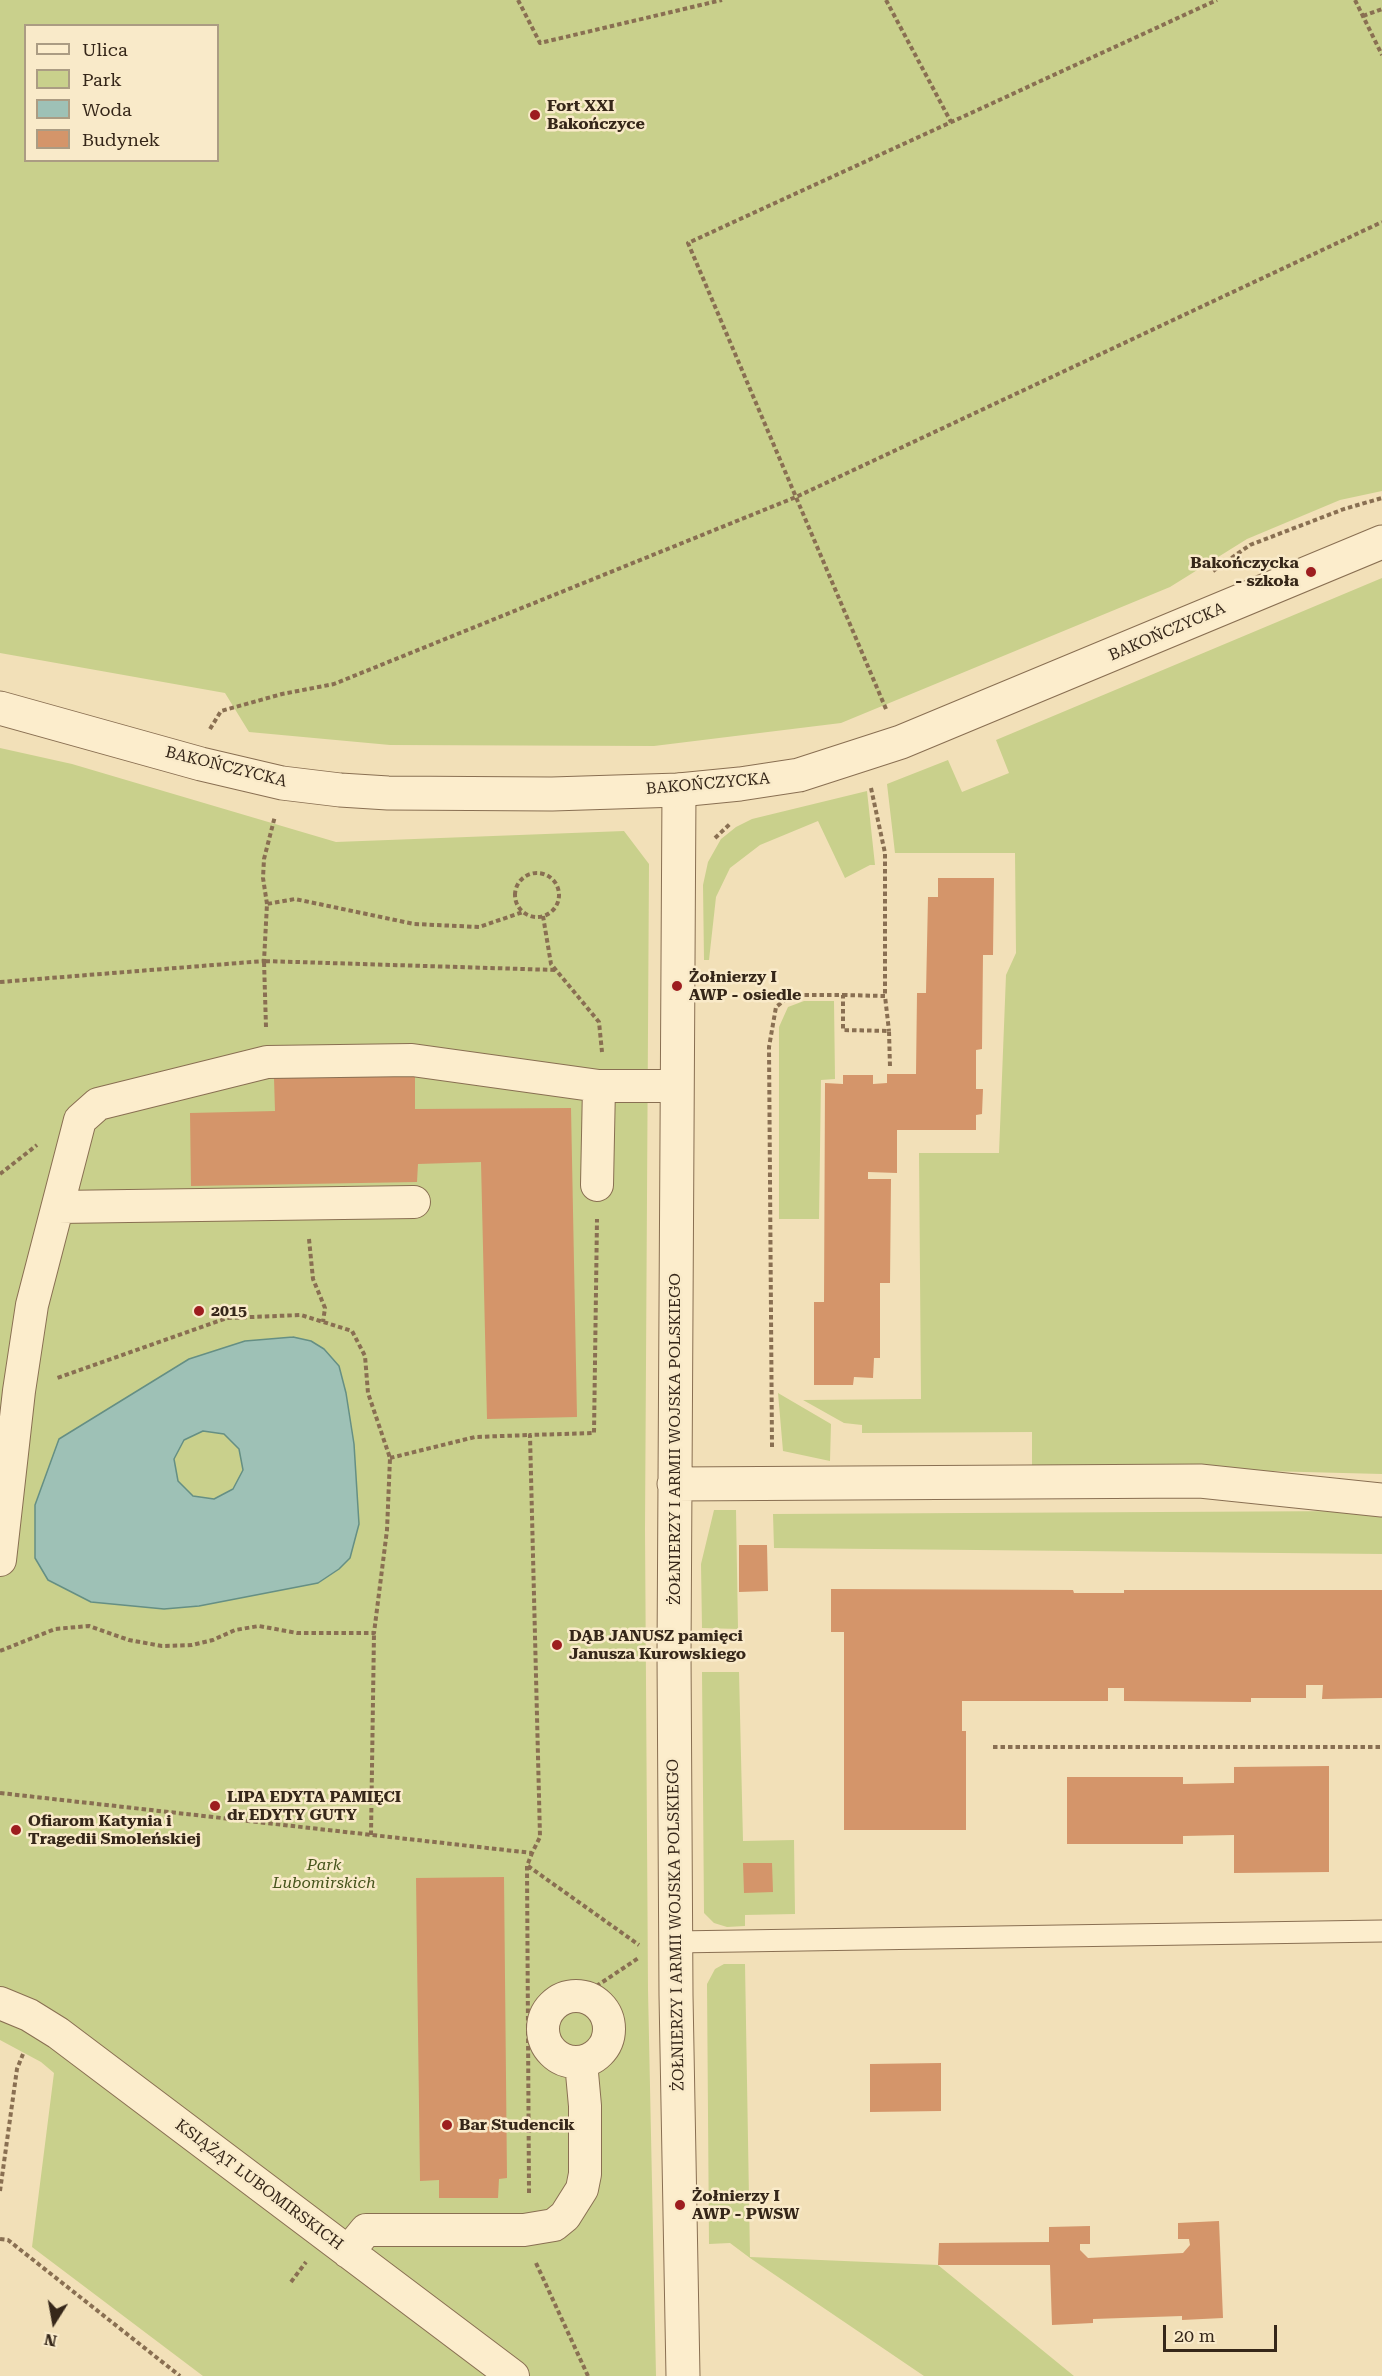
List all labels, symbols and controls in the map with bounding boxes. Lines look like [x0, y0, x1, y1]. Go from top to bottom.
legend [24, 24, 219, 162]
text: Ulica [82, 39, 128, 60]
text: Park [82, 69, 122, 90]
place label: Fort XXI Bakończyce [547, 96, 645, 134]
text: Woda [82, 99, 132, 120]
marker: Fort XXI Bakończyce [528, 108, 542, 122]
text: Budynek [82, 129, 160, 150]
place label: Bakończycka - szkoła [1190, 553, 1299, 591]
marker: Bakończycka - szkoła [1304, 565, 1318, 579]
street label: BAKOŃCZYCKA [1106, 599, 1228, 665]
street label: BAKOŃCZYCKA [163, 743, 289, 791]
street label: BAKOŃCZYCKA [645, 769, 771, 799]
place label: Żołnierzy I AWP - osiedle [689, 967, 801, 1005]
marker: Żołnierzy I AWP - osiedle [670, 979, 684, 993]
street label: ŻOŁNIERZY I ARMII WOJSKA POLSKIEGO [665, 1273, 685, 1605]
place label: 2015 [211, 1301, 247, 1321]
marker: 2015 [192, 1304, 206, 1318]
place label: DĄB JANUSZ pamięci Janusza Kurowskiego [569, 1626, 746, 1664]
marker: DĄB JANUSZ pamięci Janusza Kurowskiego [550, 1638, 564, 1652]
street label: ŻOŁNIERZY I ARMII WOJSKA POLSKIEGO [664, 1759, 688, 2091]
place label: LIPA EDYTA PAMIĘCI dr EDYTY GUTY [227, 1787, 401, 1825]
marker: LIPA EDYTA PAMIĘCI dr EDYTY GUTY [208, 1799, 222, 1813]
place label: Ofiarom Katynia i Tragedii Smoleńskiej [28, 1811, 201, 1849]
marker: Ofiarom Katynia i Tragedii Smoleńskiej [9, 1823, 23, 1837]
park label: Park Lubomirskich [272, 1855, 376, 1893]
place label: Bar Studencik [459, 2115, 575, 2135]
street label: KSIĄŻĄT LUBOMIRSKICH [171, 2116, 347, 2254]
marker: Bar Studencik [440, 2118, 454, 2132]
place label: Żołnierzy I AWP - PWSW [692, 2186, 799, 2224]
marker: Żołnierzy I AWP - PWSW [673, 2198, 687, 2212]
north arrow [24, 2292, 84, 2352]
scale bar [1166, 2313, 1280, 2351]
text: 20 m [1174, 2325, 1215, 2346]
text: N [43, 2330, 58, 2351]

